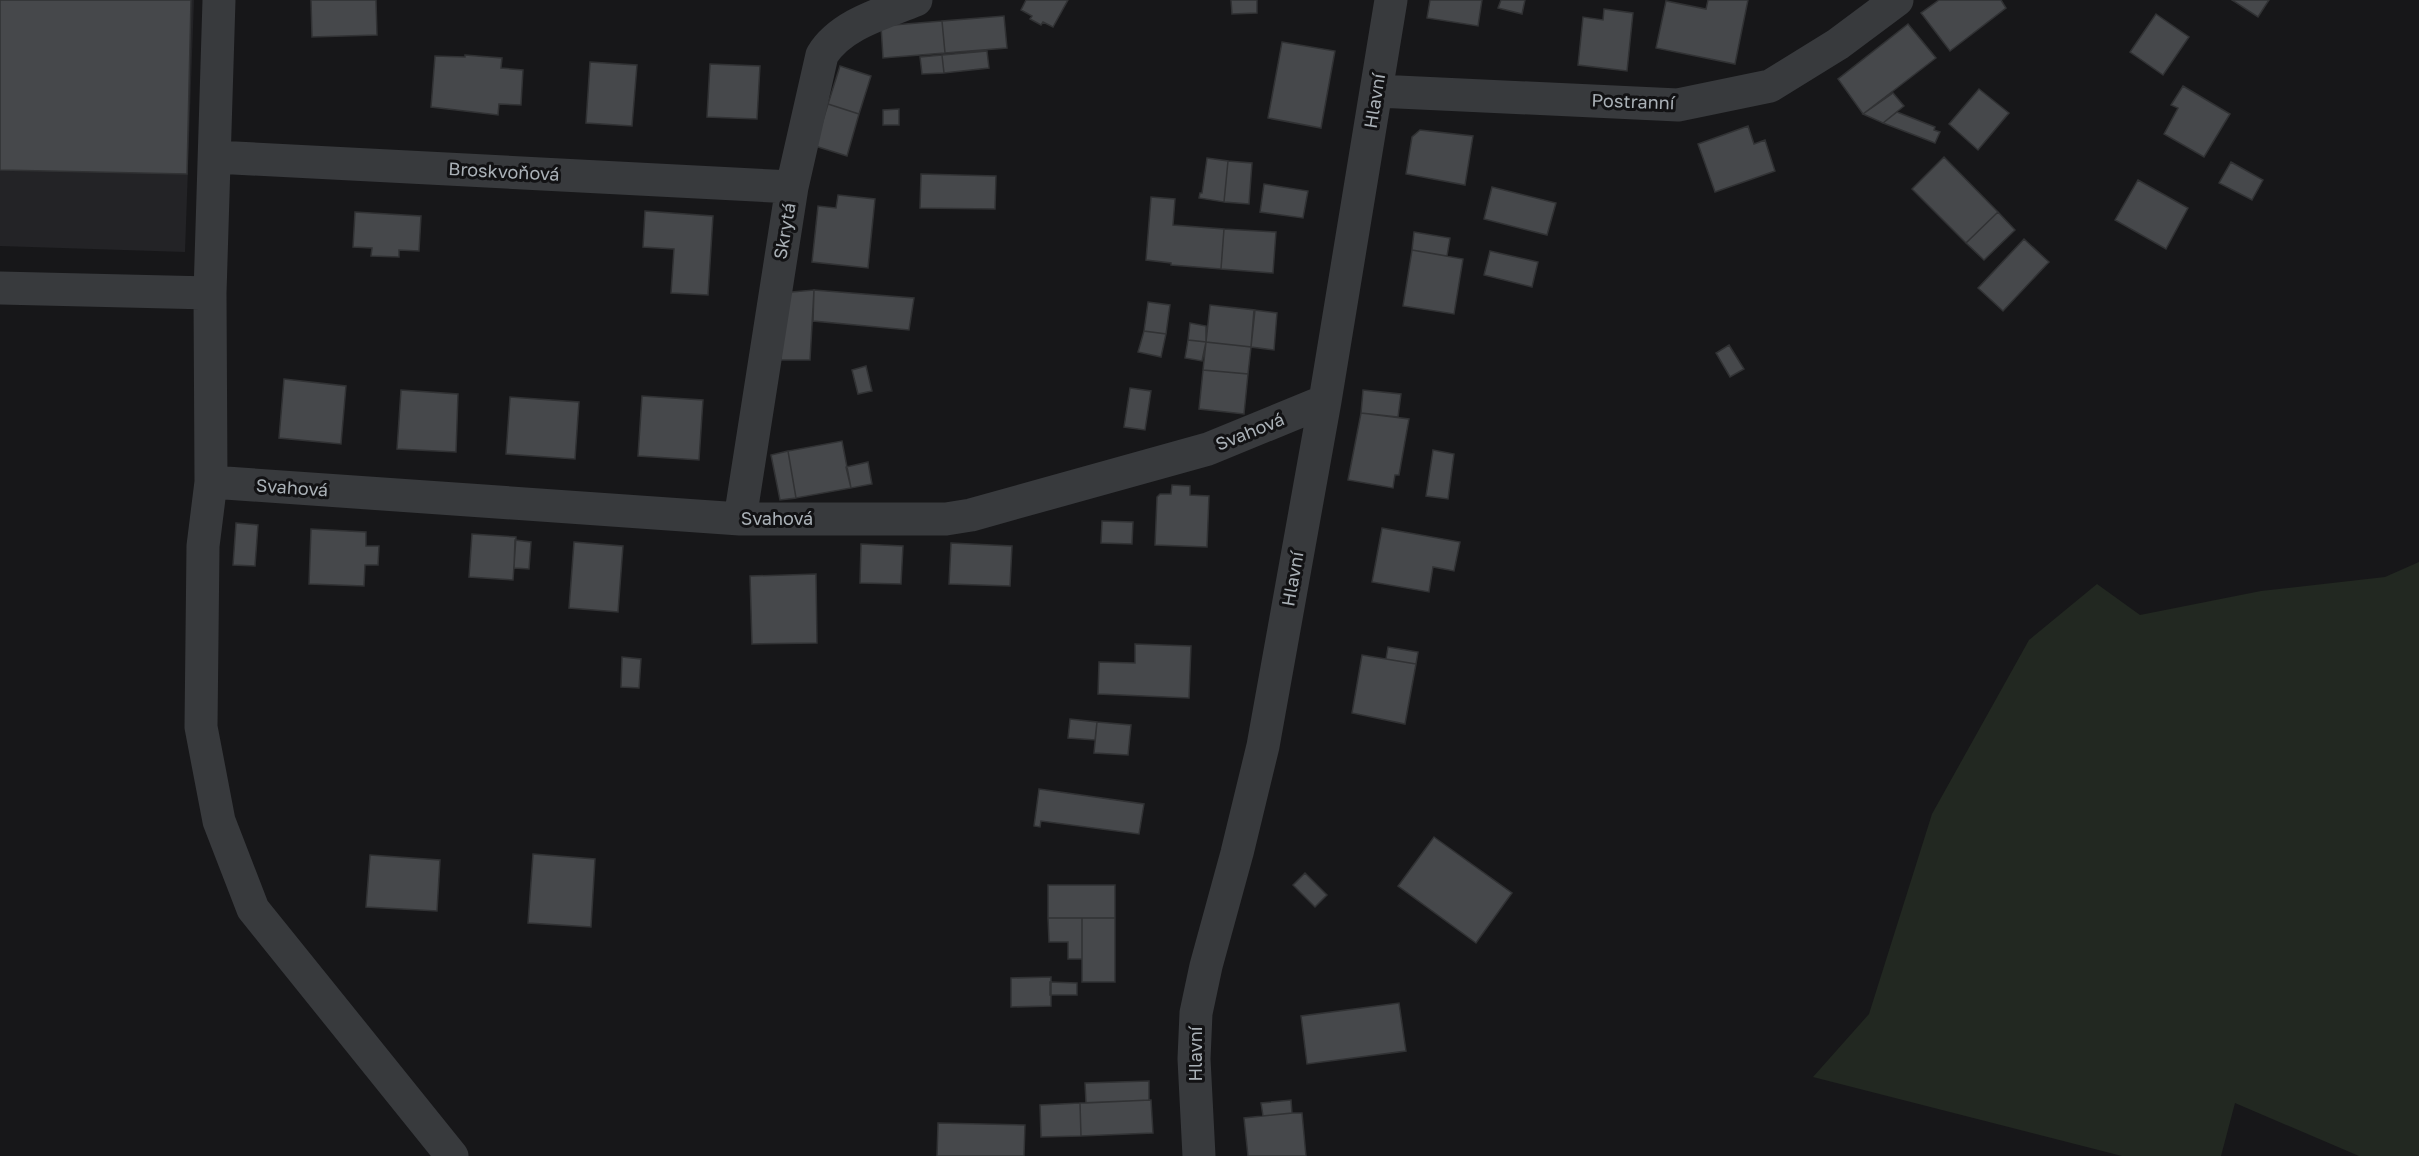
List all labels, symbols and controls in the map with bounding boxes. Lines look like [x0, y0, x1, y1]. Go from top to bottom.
street label: Hlavní [1359, 71, 1389, 130]
street label: Postranní [1591, 89, 1676, 113]
street label: Broskvoňová [448, 157, 560, 185]
street label: Skrytá [768, 201, 800, 261]
street label: Svahová [1212, 407, 1287, 455]
street label: Svahová [255, 474, 329, 500]
street label: Svahová [741, 507, 813, 529]
street label: Hlavní [1276, 549, 1308, 608]
street label: Hlavní [1184, 1025, 1206, 1082]

